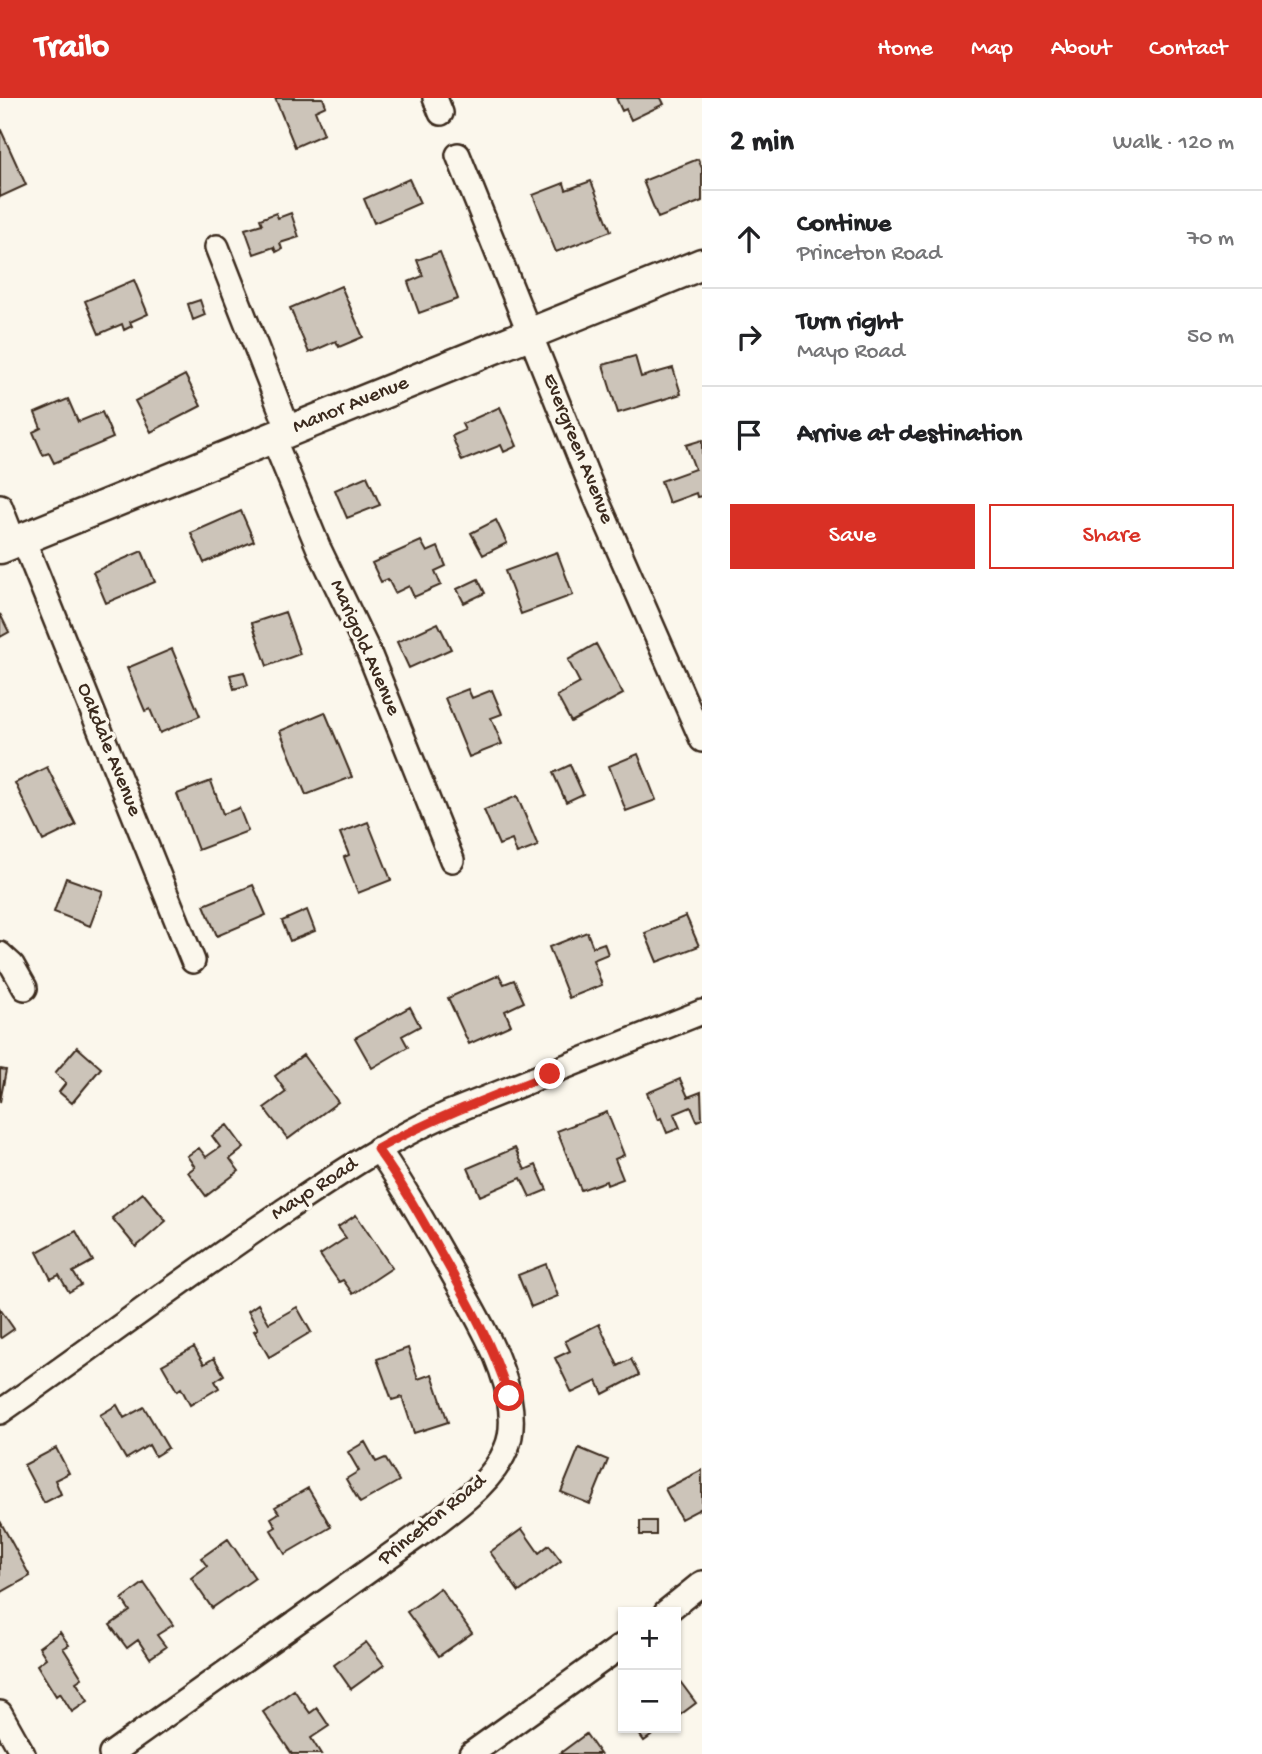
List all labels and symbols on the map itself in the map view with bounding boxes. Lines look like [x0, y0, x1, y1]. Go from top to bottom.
street label: Evergreen Avenue [535, 370, 619, 529]
street label: Manor Avenue [289, 371, 414, 441]
street label: Marigold Avenue [323, 576, 406, 721]
street label: Oakdale Avenue [70, 680, 146, 821]
route end [534, 1058, 565, 1089]
street label: Mayo Road [267, 1152, 364, 1227]
route start [493, 1380, 524, 1411]
street label: Princeton Road [373, 1469, 493, 1573]

